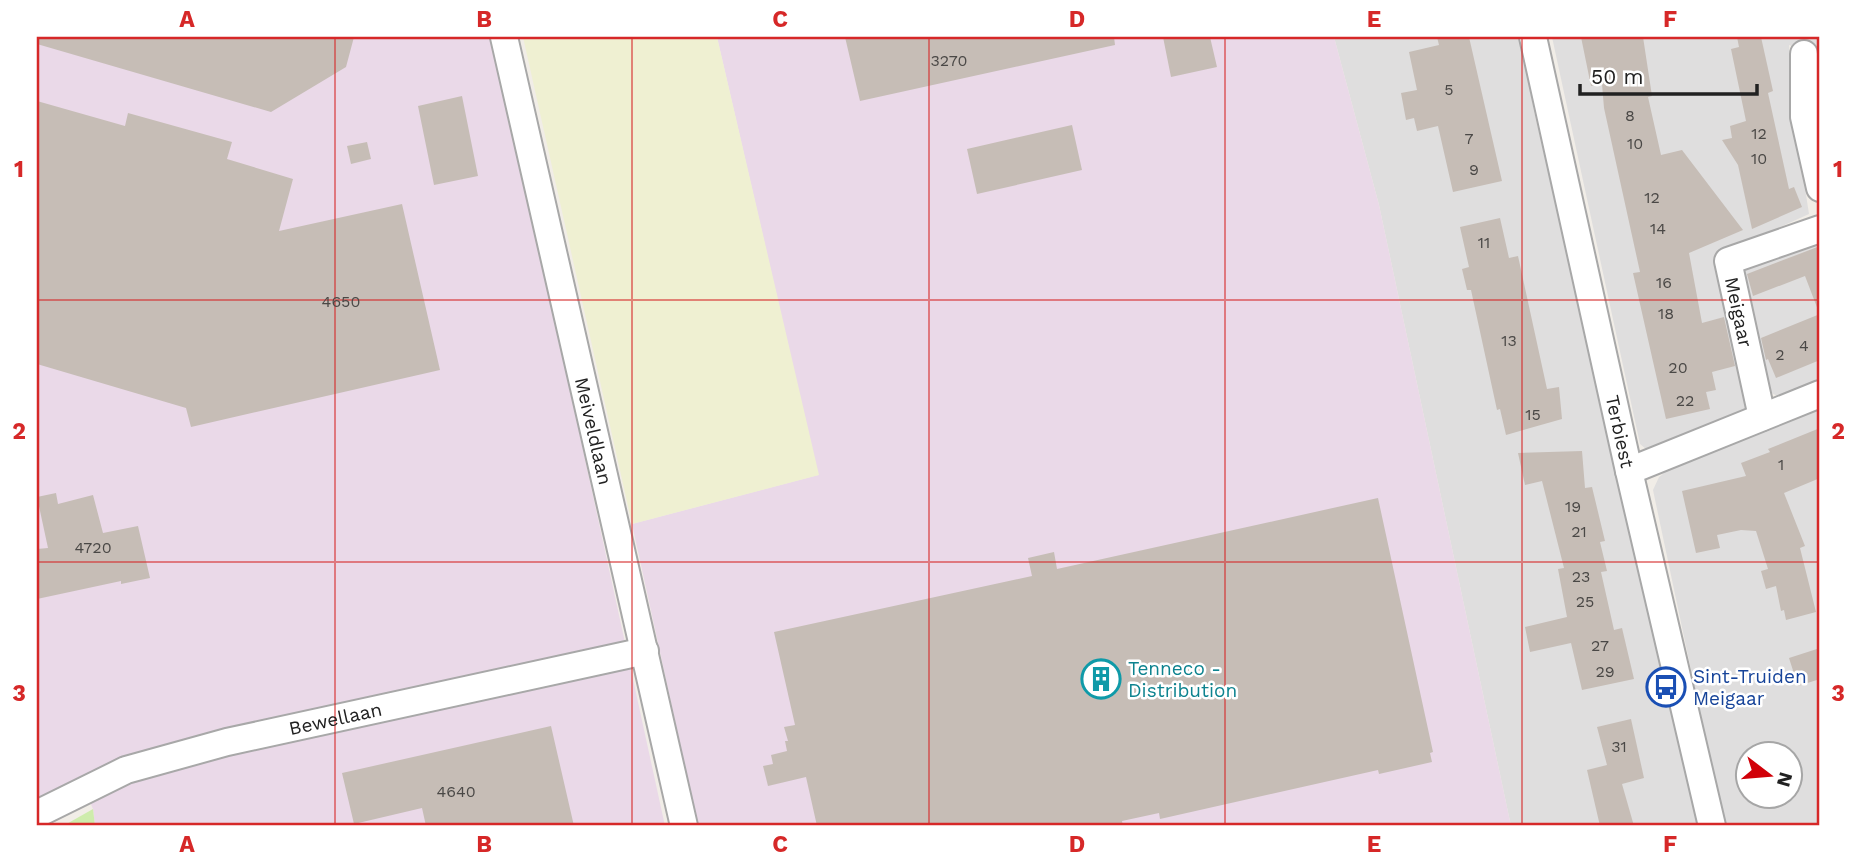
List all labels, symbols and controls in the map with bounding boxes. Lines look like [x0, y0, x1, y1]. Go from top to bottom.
text: A [179, 6, 195, 33]
text: B [476, 6, 492, 33]
text: C [772, 6, 788, 33]
text: D [1069, 6, 1085, 33]
text: E [1367, 6, 1381, 33]
text: F [1663, 6, 1677, 33]
house number: 3270 [931, 51, 967, 70]
scale bar [1580, 52, 1757, 96]
text: 50 m [1591, 64, 1643, 89]
house number: 5 [1444, 80, 1454, 99]
house number: 8 [1625, 106, 1635, 125]
house number: 12 [1751, 124, 1767, 143]
house number: 7 [1465, 129, 1474, 148]
house number: 10 [1627, 134, 1643, 153]
house number: 10 [1751, 149, 1767, 168]
text: 1 [14, 156, 24, 183]
text: 1 [1833, 156, 1843, 183]
house number: 9 [1469, 160, 1479, 179]
house number: 12 [1644, 188, 1660, 207]
house number: 14 [1650, 219, 1666, 238]
house number: 11 [1478, 233, 1490, 252]
house number: 16 [1656, 273, 1672, 292]
street label: Meigaar [1720, 275, 1757, 350]
house number: 4650 [322, 292, 360, 311]
house number: 18 [1658, 304, 1674, 323]
house number: 13 [1501, 331, 1517, 350]
house number: 4 [1799, 336, 1809, 355]
house number: 2 [1775, 345, 1785, 364]
house number: 20 [1668, 358, 1688, 377]
street label: Meiveldlaan [570, 375, 617, 487]
house number: 22 [1676, 391, 1694, 410]
street label: Terbiest [1601, 393, 1639, 470]
house number: 15 [1525, 405, 1541, 424]
text: 2 [12, 418, 26, 445]
text: 2 [1831, 418, 1845, 445]
house number: 1 [1778, 455, 1784, 474]
house number: 19 [1565, 497, 1581, 516]
house number: 21 [1571, 522, 1587, 541]
house number: 4720 [74, 538, 112, 557]
house number: 23 [1572, 567, 1590, 586]
house number: 25 [1576, 592, 1594, 611]
house number: 27 [1591, 636, 1609, 655]
place label: Tenneco - Distribution [1128, 657, 1237, 702]
building icon: Tenneco - Distribution [1080, 658, 1122, 700]
house number: 29 [1595, 662, 1615, 681]
place label: Sint-Truiden Meigaar [1693, 665, 1807, 710]
bus stop icon: Sint-Truiden Meigaar [1645, 666, 1687, 708]
text: 3 [12, 680, 26, 707]
text: 3 [1831, 680, 1845, 707]
street label: Bewellaan [287, 698, 384, 740]
house number: 31 [1611, 737, 1627, 756]
north arrow [1734, 740, 1804, 810]
text: N [1772, 770, 1798, 789]
house number: 4640 [436, 782, 476, 801]
text: A [179, 831, 195, 858]
text: B [476, 831, 492, 858]
text: C [772, 831, 788, 858]
text: D [1069, 831, 1085, 858]
text: E [1367, 831, 1381, 858]
text: F [1663, 831, 1677, 858]

